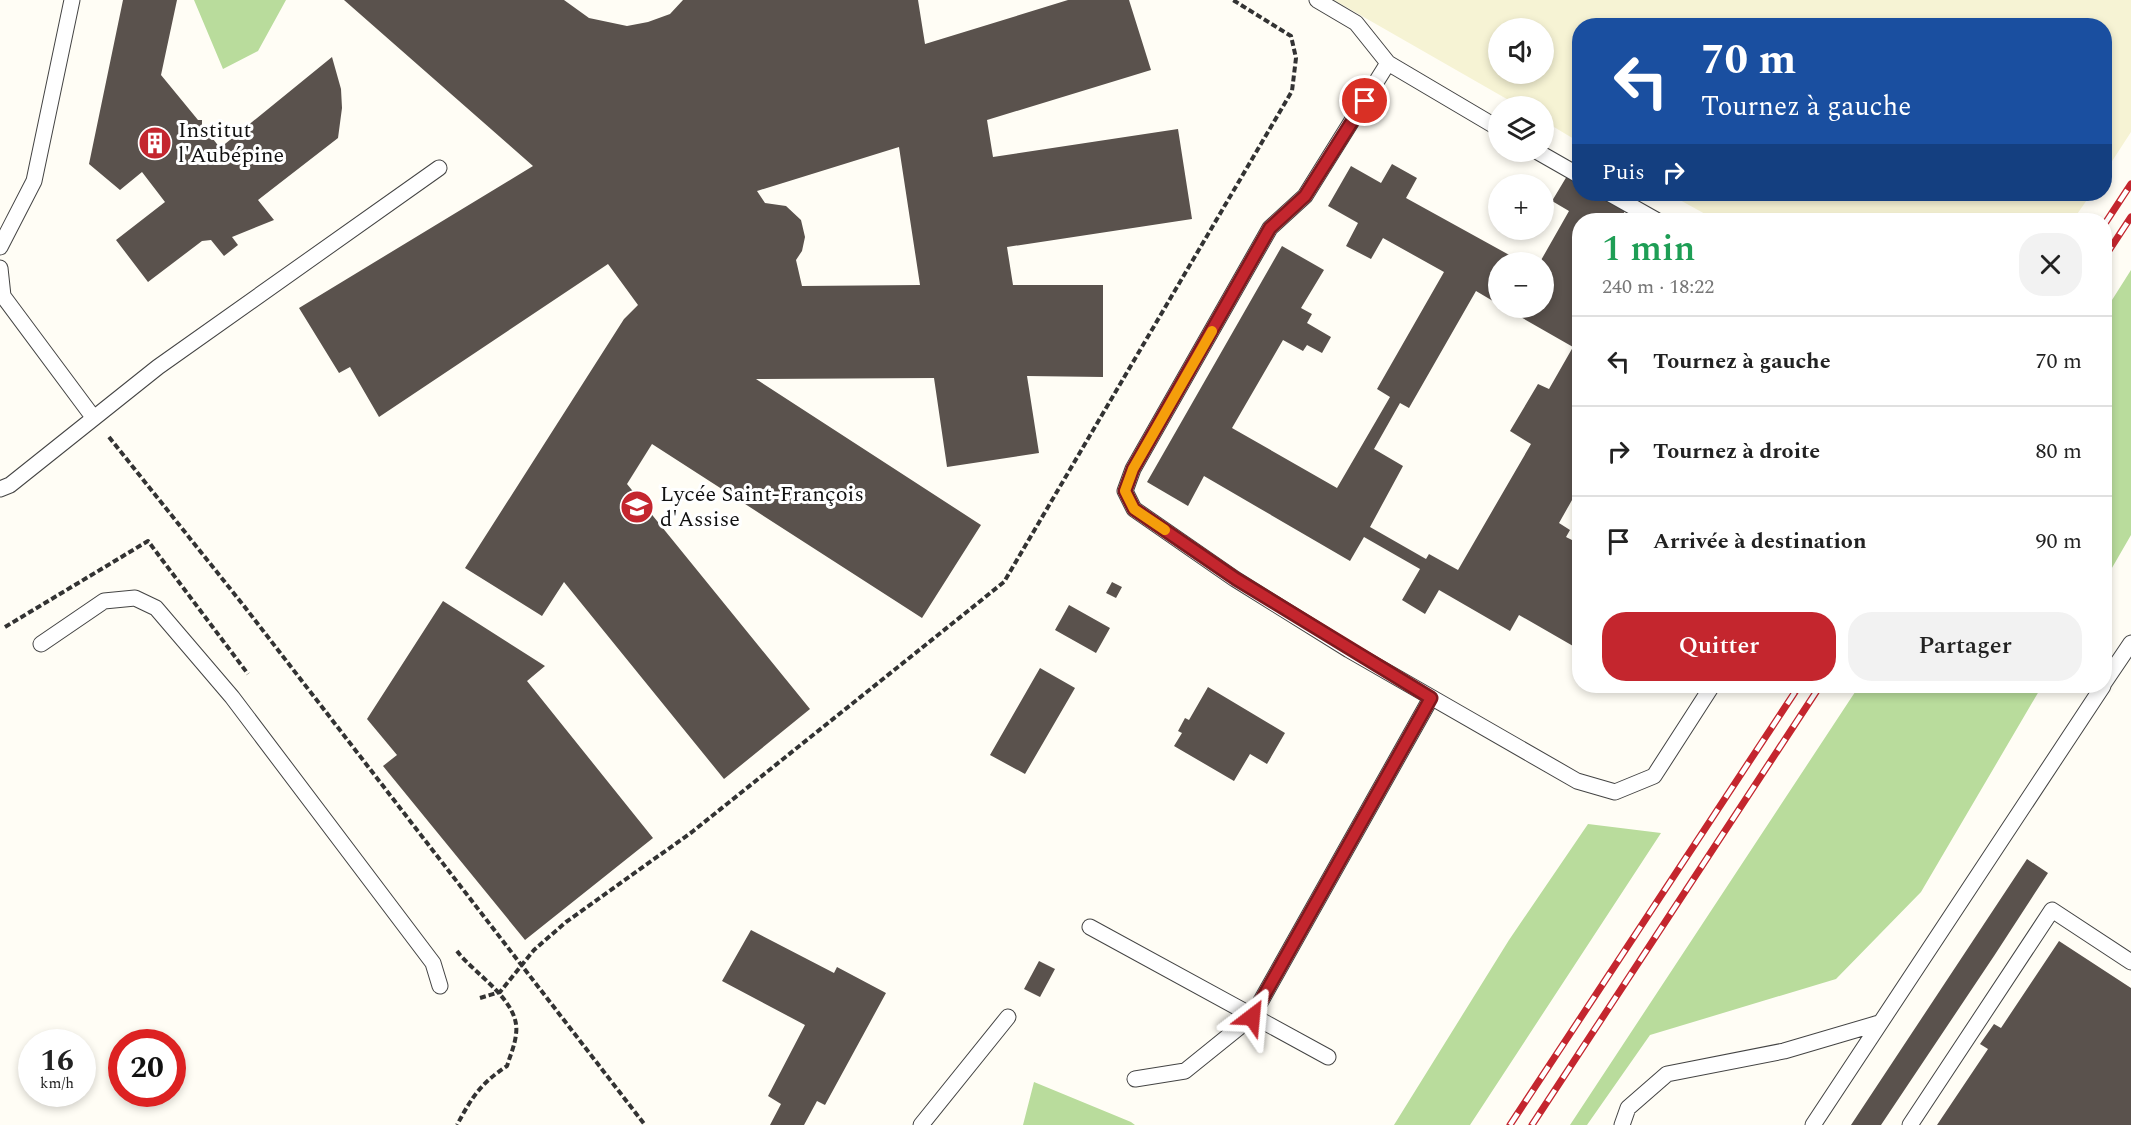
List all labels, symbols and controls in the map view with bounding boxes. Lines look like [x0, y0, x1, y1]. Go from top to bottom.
map controls [1488, 18, 1554, 318]
button: sound [1488, 18, 1554, 84]
text: 70 m [1701, 29, 1796, 92]
icon: left [1602, 42, 1680, 120]
pin [1339, 75, 1390, 126]
icon: arrive [1348, 84, 1381, 117]
text: Tournez à gauche [1701, 86, 1911, 128]
button: layers [1488, 96, 1554, 162]
place label: Institut l'Aubépine [178, 114, 284, 172]
building icon: Institut l'Aubépine [137, 125, 173, 161]
text: Puis [1602, 156, 1645, 189]
icon: right [1657, 156, 1690, 189]
button: + [1488, 174, 1554, 240]
text: 1 min [1602, 222, 1695, 277]
button: close [2019, 233, 2082, 296]
button: − [1488, 252, 1554, 318]
text: 240 m · 18:22 [1602, 272, 1714, 302]
icon: left [1602, 345, 1635, 378]
text: Tournez à gauche [1653, 345, 1831, 378]
text: 70 m [2036, 345, 2082, 378]
icon: right [1602, 435, 1635, 468]
text: Tournez à droite [1653, 435, 1820, 468]
text: 80 m [2036, 435, 2082, 468]
place label: Lycée Saint-François d'Assise [660, 478, 864, 536]
school or university icon: Lycée Saint-François d'Assise [619, 489, 655, 525]
icon: arrive [1602, 525, 1635, 558]
text: Arrivée à destination [1653, 525, 1867, 558]
text: 90 m [2036, 525, 2082, 558]
button: Quitter [1602, 612, 1836, 681]
button: Partager [1848, 612, 2082, 681]
position arrow [1220, 985, 1284, 1049]
speed limit sign: 20 [108, 1029, 186, 1107]
text: 16 [40, 1038, 74, 1084]
text: km/h [40, 1072, 74, 1095]

